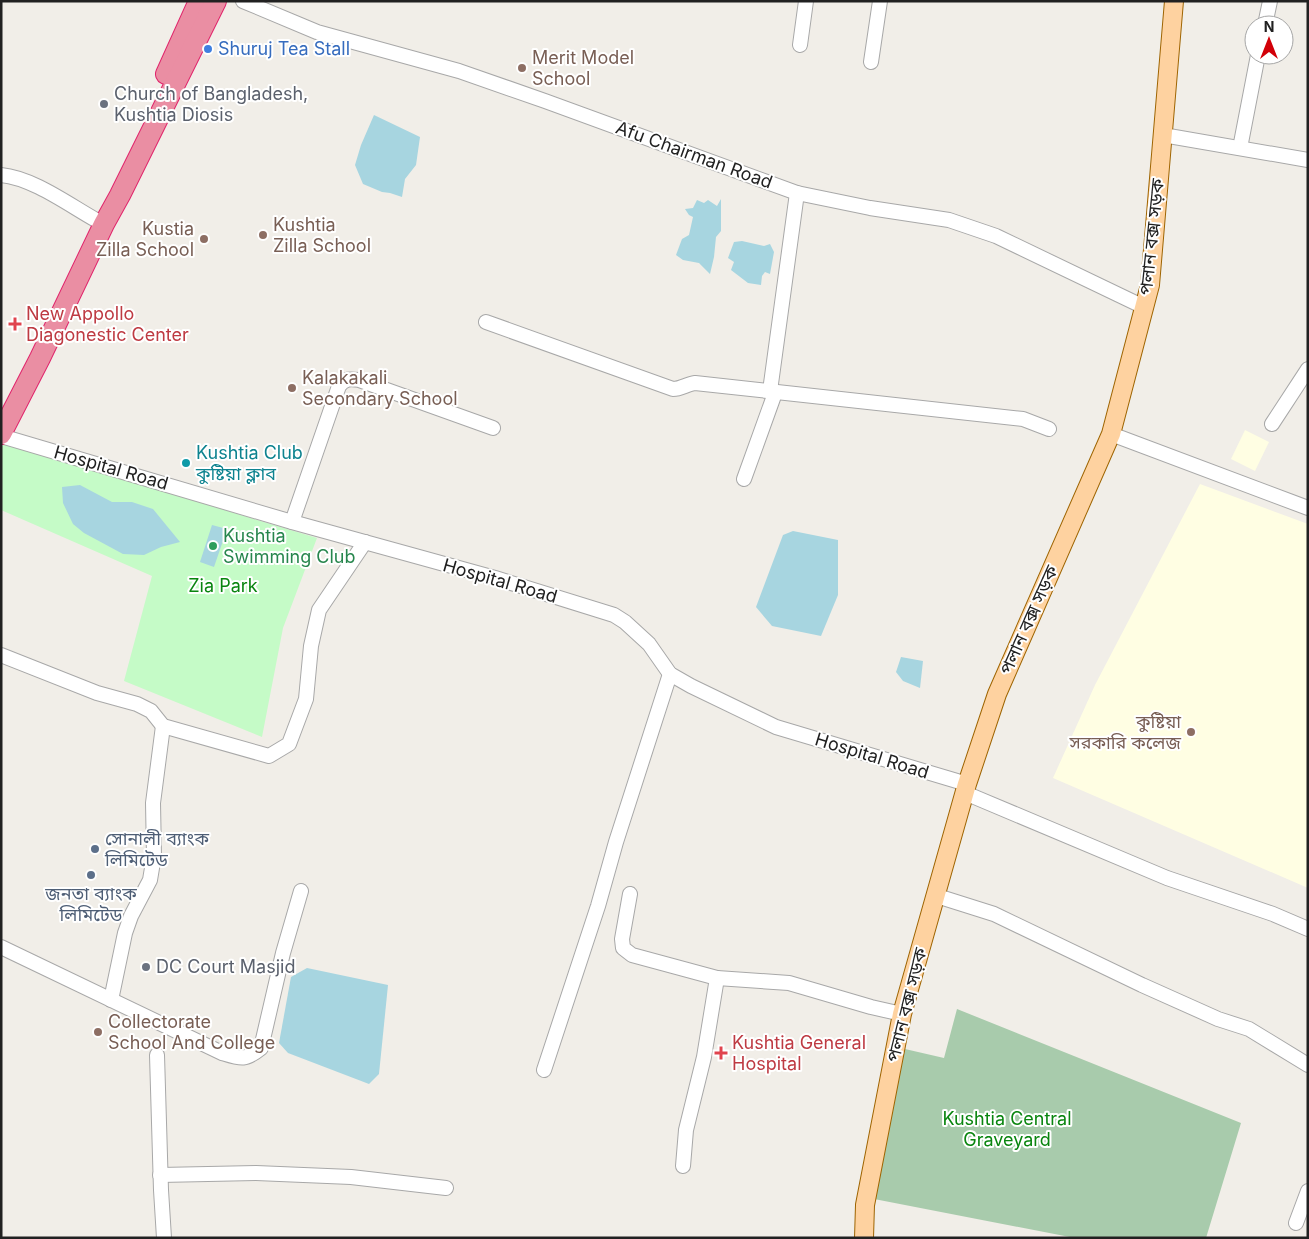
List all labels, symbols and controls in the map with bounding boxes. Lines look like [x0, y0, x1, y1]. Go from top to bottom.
north arrow [1244, 15, 1294, 65]
text: N [1264, 18, 1274, 35]
place label: Shuruj Tea Stall [218, 38, 350, 59]
marker: Shuruj Tea Stall [202, 43, 214, 55]
place label: Merit Model School [532, 47, 634, 89]
marker: Merit Model School [516, 62, 528, 74]
place label: Church of Bangladesh, Kushtia Diosis [114, 83, 308, 125]
marker: Church of Bangladesh, Kushtia Diosis [98, 98, 110, 110]
street label: Afu Chairman Road [613, 116, 775, 193]
street label: পলান বক্স সড়ক [1135, 177, 1168, 296]
place label: Kushtia Zilla School [273, 214, 371, 256]
place label: Kustia Zilla School [96, 218, 194, 260]
marker: Kushtia Zilla School [257, 229, 269, 241]
marker: Kustia Zilla School [198, 233, 210, 245]
place label: New Appollo Diagonestic Center [26, 303, 189, 345]
marker: New Appollo Diagonestic Center [8, 317, 22, 331]
place label: Kalakakali Secondary School [302, 367, 458, 409]
marker: Kalakakali Secondary School [286, 382, 298, 394]
street label: Hospital Road [52, 441, 171, 494]
place label: Kushtia Club কুষ্টিয়া ক্লাব [195, 442, 303, 485]
marker: Kushtia Club কুষ্টিয়া ক্লাব [180, 457, 192, 469]
place label: Kushtia Swimming Club [223, 525, 355, 567]
marker: Kushtia Swimming Club [207, 540, 219, 552]
street label: Hospital Road [441, 554, 560, 607]
street label: পলান বক্স সড়ক [995, 562, 1062, 678]
park label: Zia Park [188, 575, 258, 596]
place label: কুষ্টিয়া সরকারি কলেজ [1068, 711, 1181, 753]
marker: কুষ্টিয়া সরকারি কলেজ [1185, 726, 1197, 738]
street label: Hospital Road [813, 728, 932, 783]
place label: সোনালী ব্যাংক লিমিটেড [104, 828, 209, 870]
marker: সোনালী ব্যাংক লিমিটেড [89, 843, 101, 855]
marker: জনতা ব্যাংক লিমিটেড [85, 869, 97, 881]
place label: জনতা ব্যাংক লিমিটেড [44, 883, 137, 925]
street label: পলান বক্স সড়ক [882, 945, 931, 1064]
place label: DC Court Masjid [156, 956, 295, 977]
marker: DC Court Masjid [140, 961, 152, 973]
place label: Collectorate School And College [108, 1011, 275, 1053]
marker: Collectorate School And College [92, 1026, 104, 1038]
place label: Kushtia General Hospital [732, 1032, 866, 1074]
marker: Kushtia General Hospital [714, 1046, 728, 1060]
park label: Kushtia Central Graveyard [942, 1108, 1072, 1150]

